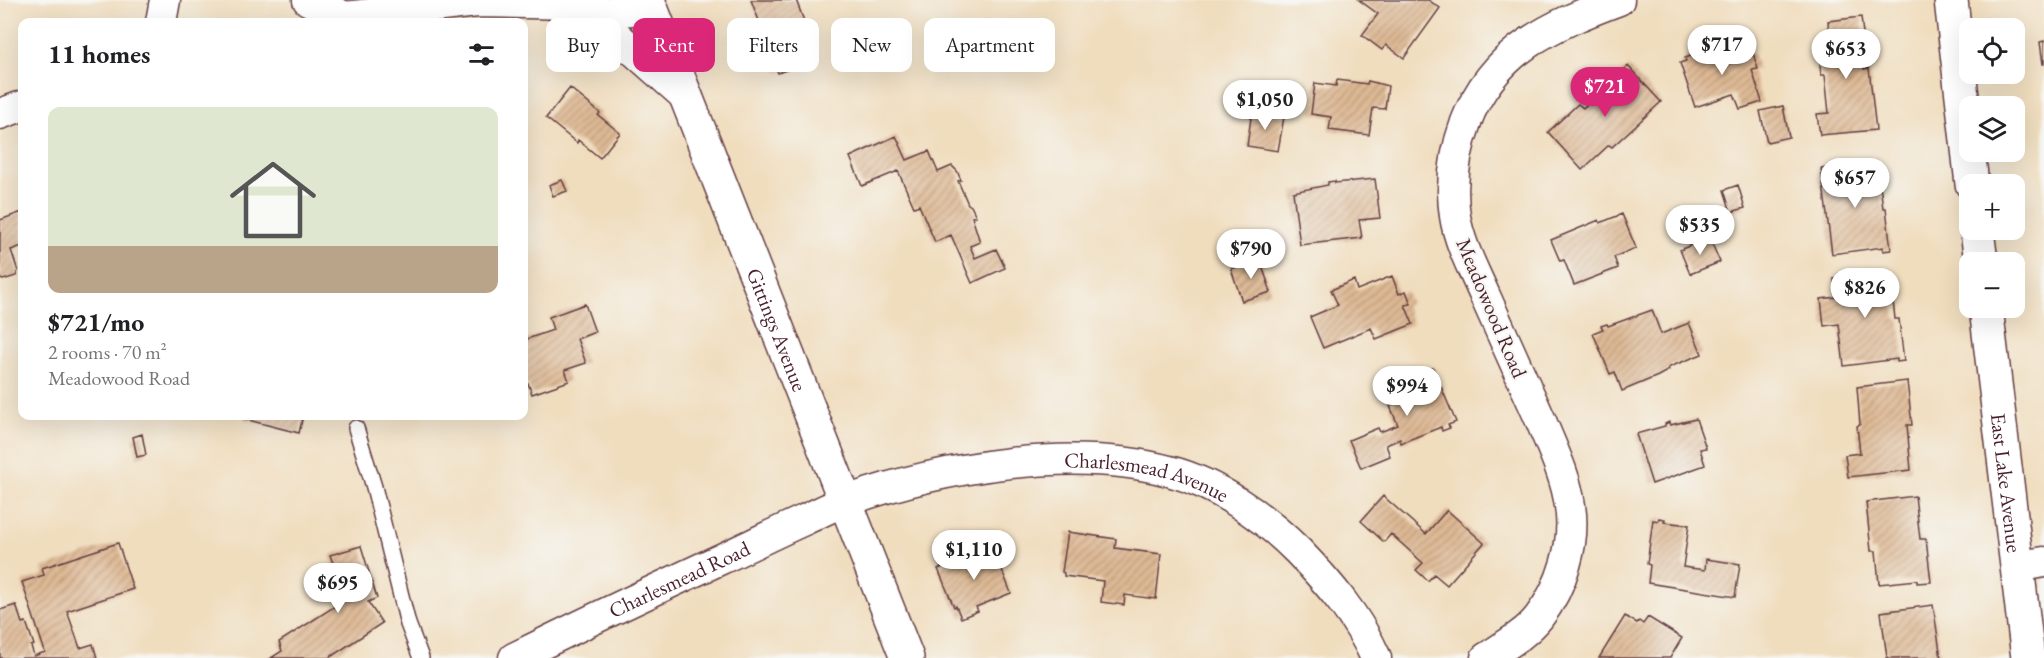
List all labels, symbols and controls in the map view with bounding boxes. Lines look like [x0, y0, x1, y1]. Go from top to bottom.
chip: Buy [546, 18, 621, 72]
chip: Rent [633, 18, 715, 72]
chip: Filters [727, 18, 819, 72]
chip: New [831, 18, 912, 72]
chip: Apartment [924, 18, 1055, 72]
map controls [1959, 18, 2025, 318]
button: locate [1959, 18, 2025, 84]
pin: $717 [1686, 25, 1758, 76]
pin: $653 [1810, 29, 1882, 80]
text: $717 [1702, 31, 1742, 57]
text: $653 [1826, 35, 1866, 61]
text: 11 homes [48, 37, 150, 71]
icon: filters [465, 38, 498, 71]
pin: $721 [1569, 67, 1641, 118]
text: $721 [1585, 73, 1625, 99]
pin: $1,050 [1216, 80, 1314, 131]
text: $1,050 [1237, 86, 1293, 112]
button: layers [1959, 96, 2025, 162]
icon: home [219, 146, 327, 254]
pin: $657 [1819, 158, 1891, 209]
text: $657 [1835, 164, 1875, 190]
button: + [1959, 174, 2025, 240]
pin: $535 [1664, 205, 1736, 256]
text: $535 [1680, 211, 1720, 237]
pin: $790 [1215, 229, 1287, 280]
street label: Meadowood Road [1450, 234, 1534, 382]
text: $790 [1231, 235, 1271, 261]
button: − [1959, 252, 2025, 318]
street label: Gittings Avenue [741, 264, 814, 395]
pin: $826 [1829, 268, 1901, 319]
text: $826 [1845, 274, 1885, 300]
text: $721/mo [48, 305, 144, 339]
text: 2 rooms · 70 m² [48, 339, 167, 365]
text: Meadowood Road [48, 365, 190, 391]
pin: $994 [1371, 366, 1443, 417]
text: $994 [1387, 372, 1427, 398]
street label: East Lake Avenue [1985, 411, 2029, 554]
street label: Charlesmead Avenue [1064, 446, 1234, 508]
pin: $1,110 [925, 530, 1023, 581]
street label: Charlesmead Road [604, 534, 754, 623]
text: $1,110 [946, 536, 1002, 562]
pin: $695 [302, 563, 374, 614]
text: $695 [318, 569, 358, 595]

